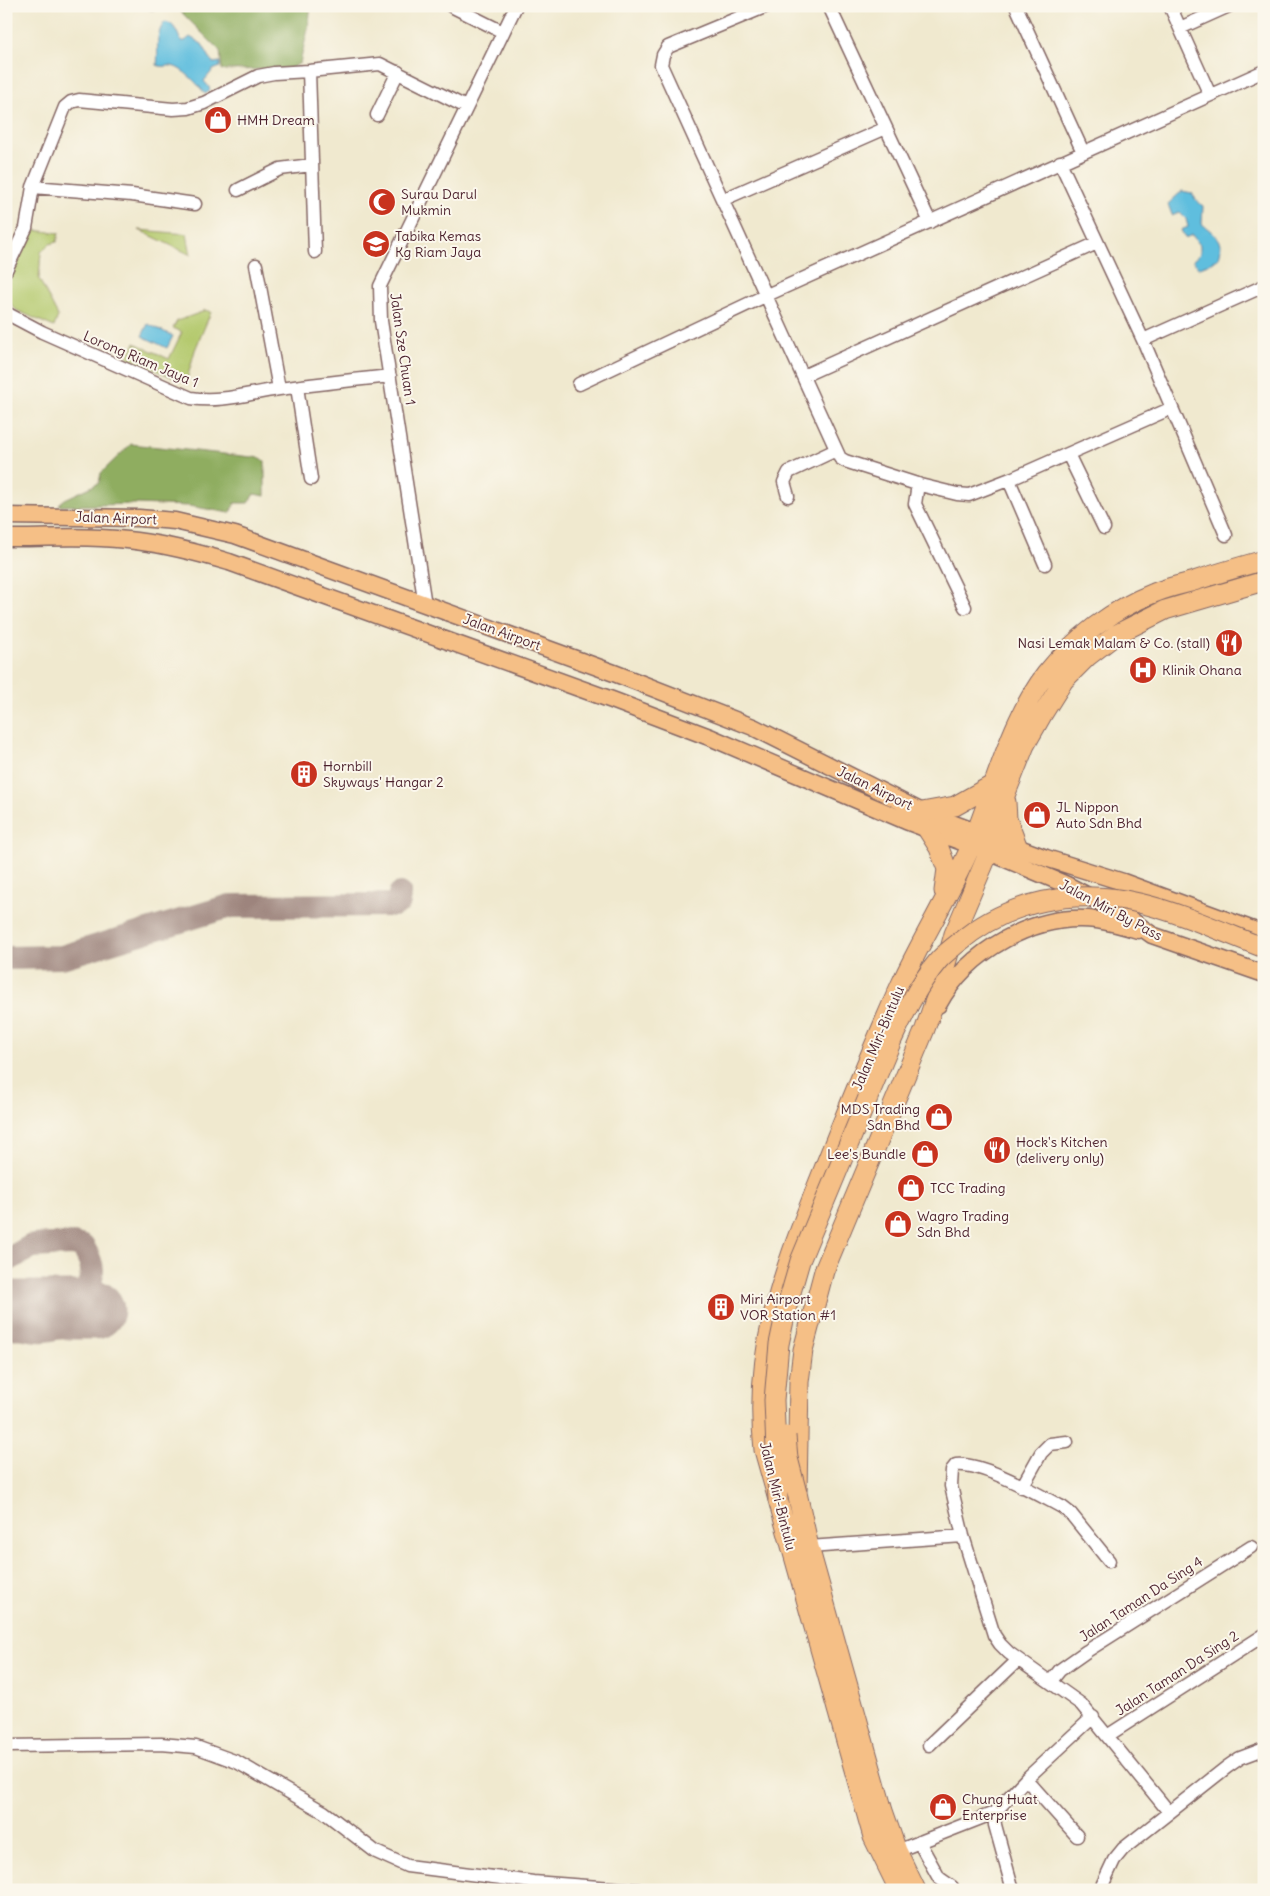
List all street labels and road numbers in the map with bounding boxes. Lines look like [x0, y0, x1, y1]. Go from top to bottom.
street label: Jalan Sze Chuan 1 [386, 292, 420, 406]
street label: Lorong Riam Jaya 1 [81, 327, 201, 391]
street label: Jalan Airport [75, 508, 157, 528]
street label: Jalan Airport [461, 610, 544, 655]
street label: Jalan Airport [834, 762, 916, 814]
street label: Jalan Miri By Pass [1057, 875, 1165, 945]
street label: Jalan Miri-Bintulu [848, 983, 908, 1093]
street label: Jalan Miri-Bintulu [756, 1440, 800, 1552]
street label: Jalan Taman Da Sing 4 [1076, 1552, 1206, 1646]
street label: Jalan Taman Da Sing 2 [1112, 1626, 1242, 1719]

